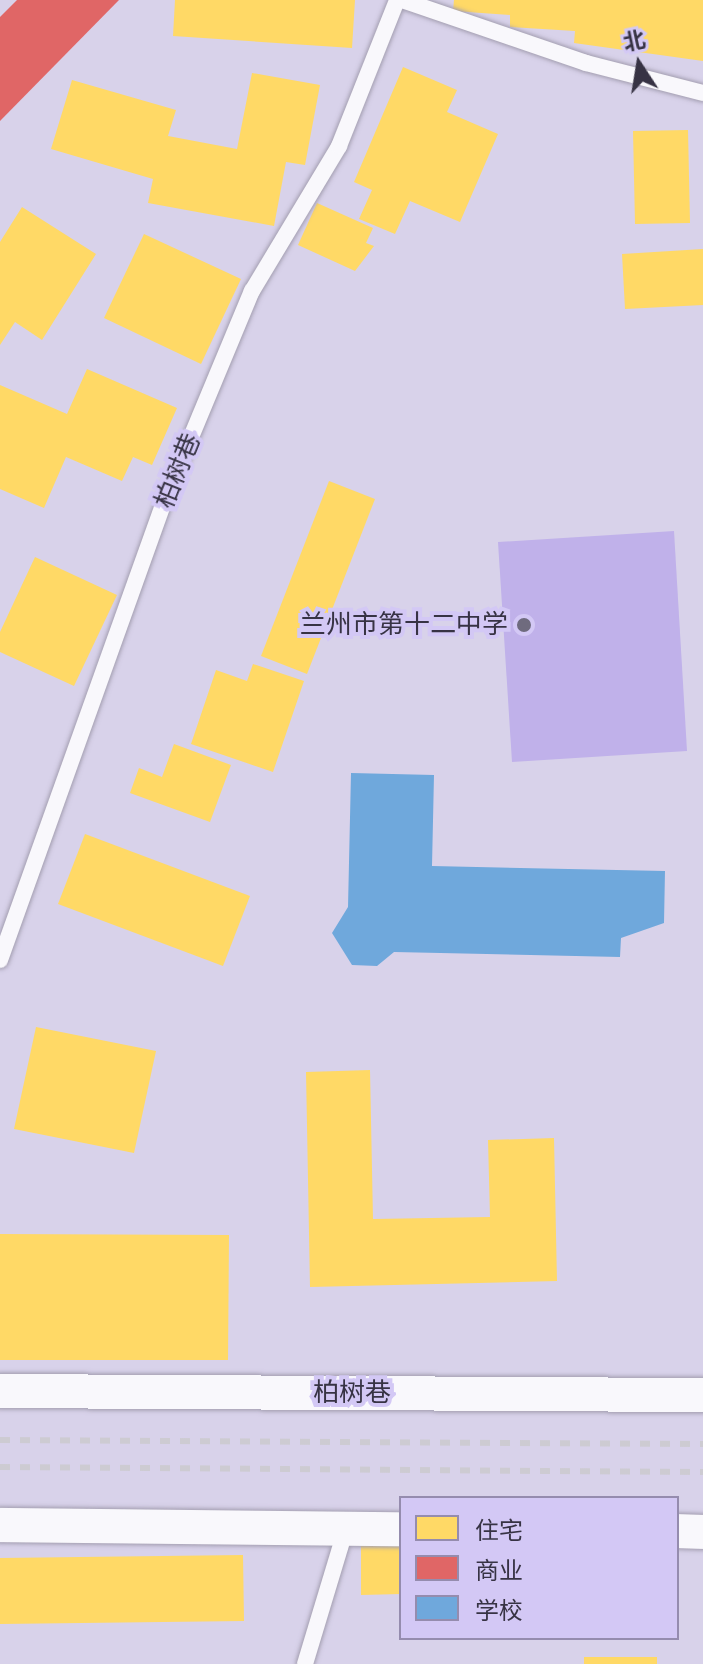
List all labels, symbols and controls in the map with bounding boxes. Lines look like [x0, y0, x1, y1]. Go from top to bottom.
north arrow [599, 24, 679, 104]
text: 北 [620, 25, 648, 57]
street label: 柏树巷 [149, 429, 207, 513]
place label: 兰州市第十二中学 [300, 609, 508, 641]
marker: 兰州市第十二中学 [515, 616, 533, 634]
street label: 柏树巷 [313, 1377, 391, 1409]
legend [399, 1496, 679, 1640]
text: 住宅 [475, 1515, 523, 1546]
text: 商业 [475, 1555, 523, 1586]
text: 学校 [475, 1595, 523, 1626]

